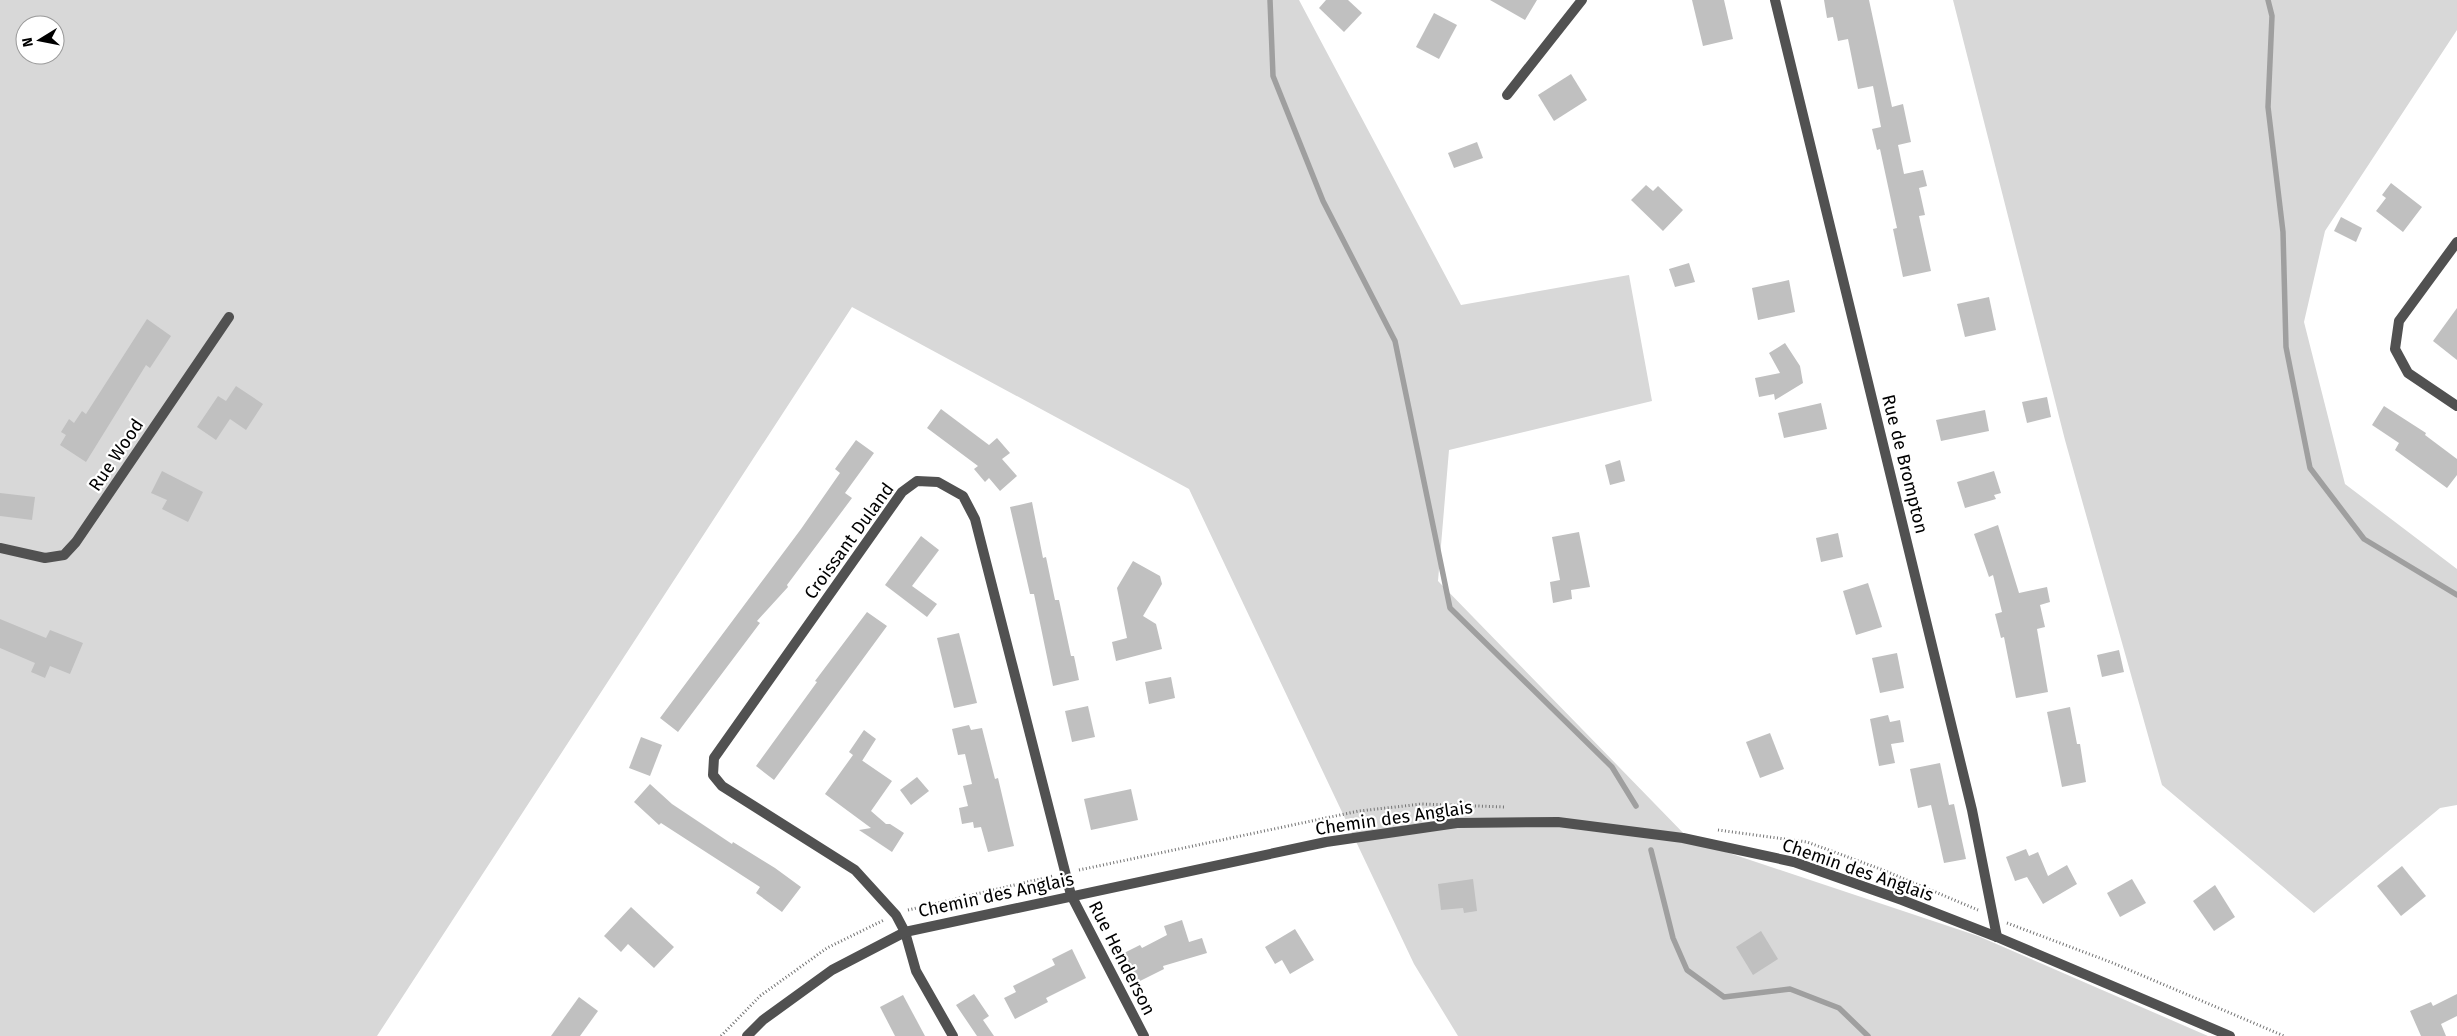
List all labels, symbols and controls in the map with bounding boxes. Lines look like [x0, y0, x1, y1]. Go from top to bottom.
north arrow [15, 15, 65, 65]
text: N [19, 36, 37, 48]
street label: Rue de Brompton [1877, 392, 1933, 536]
street label: Rue Wood [84, 415, 148, 495]
street label: Croissant Duland [799, 479, 899, 603]
street label: Chemin des Anglais [1314, 796, 1474, 840]
street label: Chemin des Anglais [1779, 834, 1937, 906]
street label: Chemin des Anglais [916, 868, 1076, 922]
street label: Rue Henderson [1084, 897, 1160, 1019]

